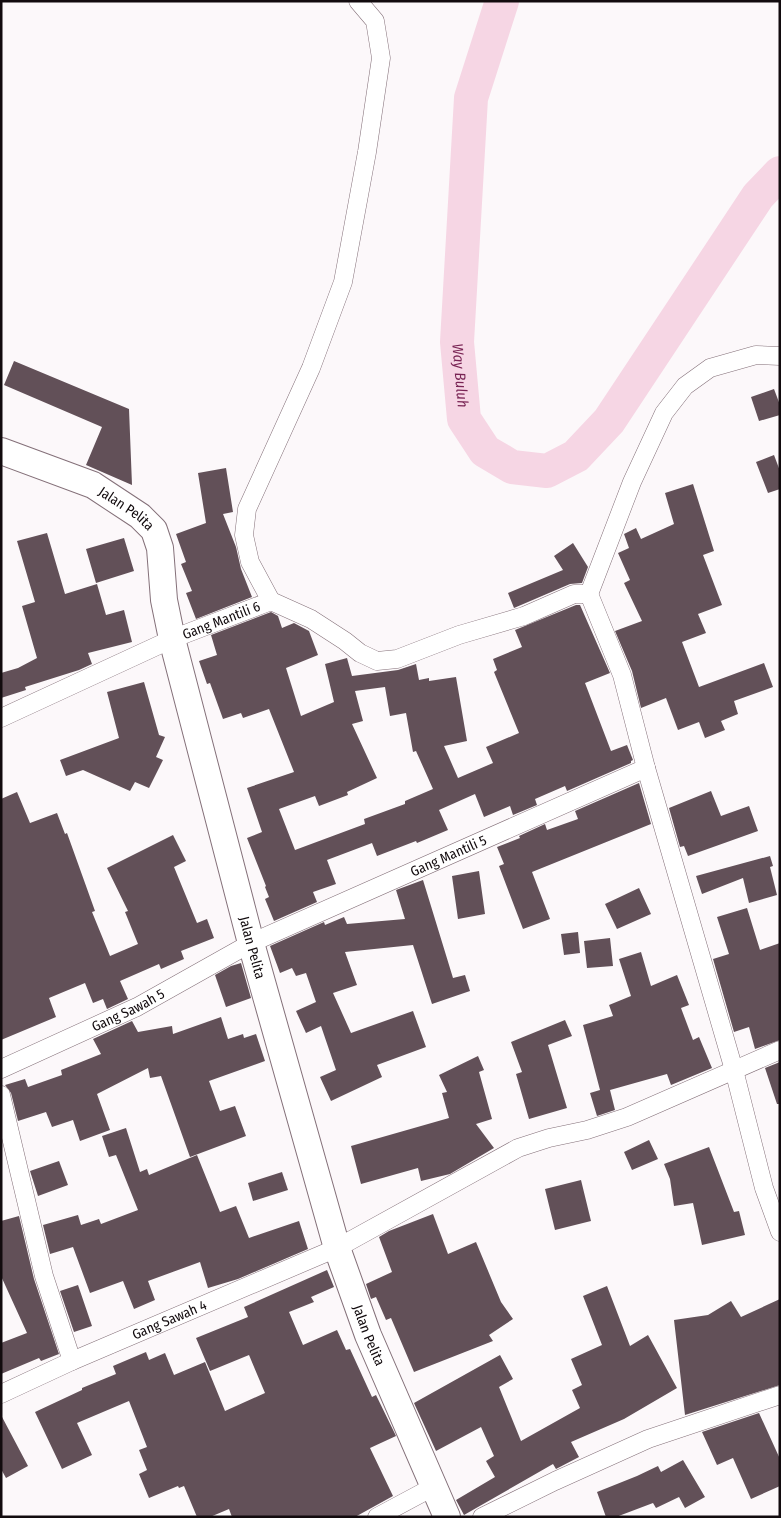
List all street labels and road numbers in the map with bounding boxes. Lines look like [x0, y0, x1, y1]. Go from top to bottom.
street label: Jalan Pelita [96, 483, 158, 534]
street label: Gang Mantili 6 [180, 597, 263, 643]
street label: Gang Mantili 5 [408, 831, 489, 880]
street label: Jalan Pelita [236, 914, 269, 981]
street label: Gang Sawah 5 [89, 985, 167, 1035]
street label: Gang Sawah 4 [129, 1296, 209, 1343]
street label: Jalan Pelita [349, 1302, 389, 1368]

